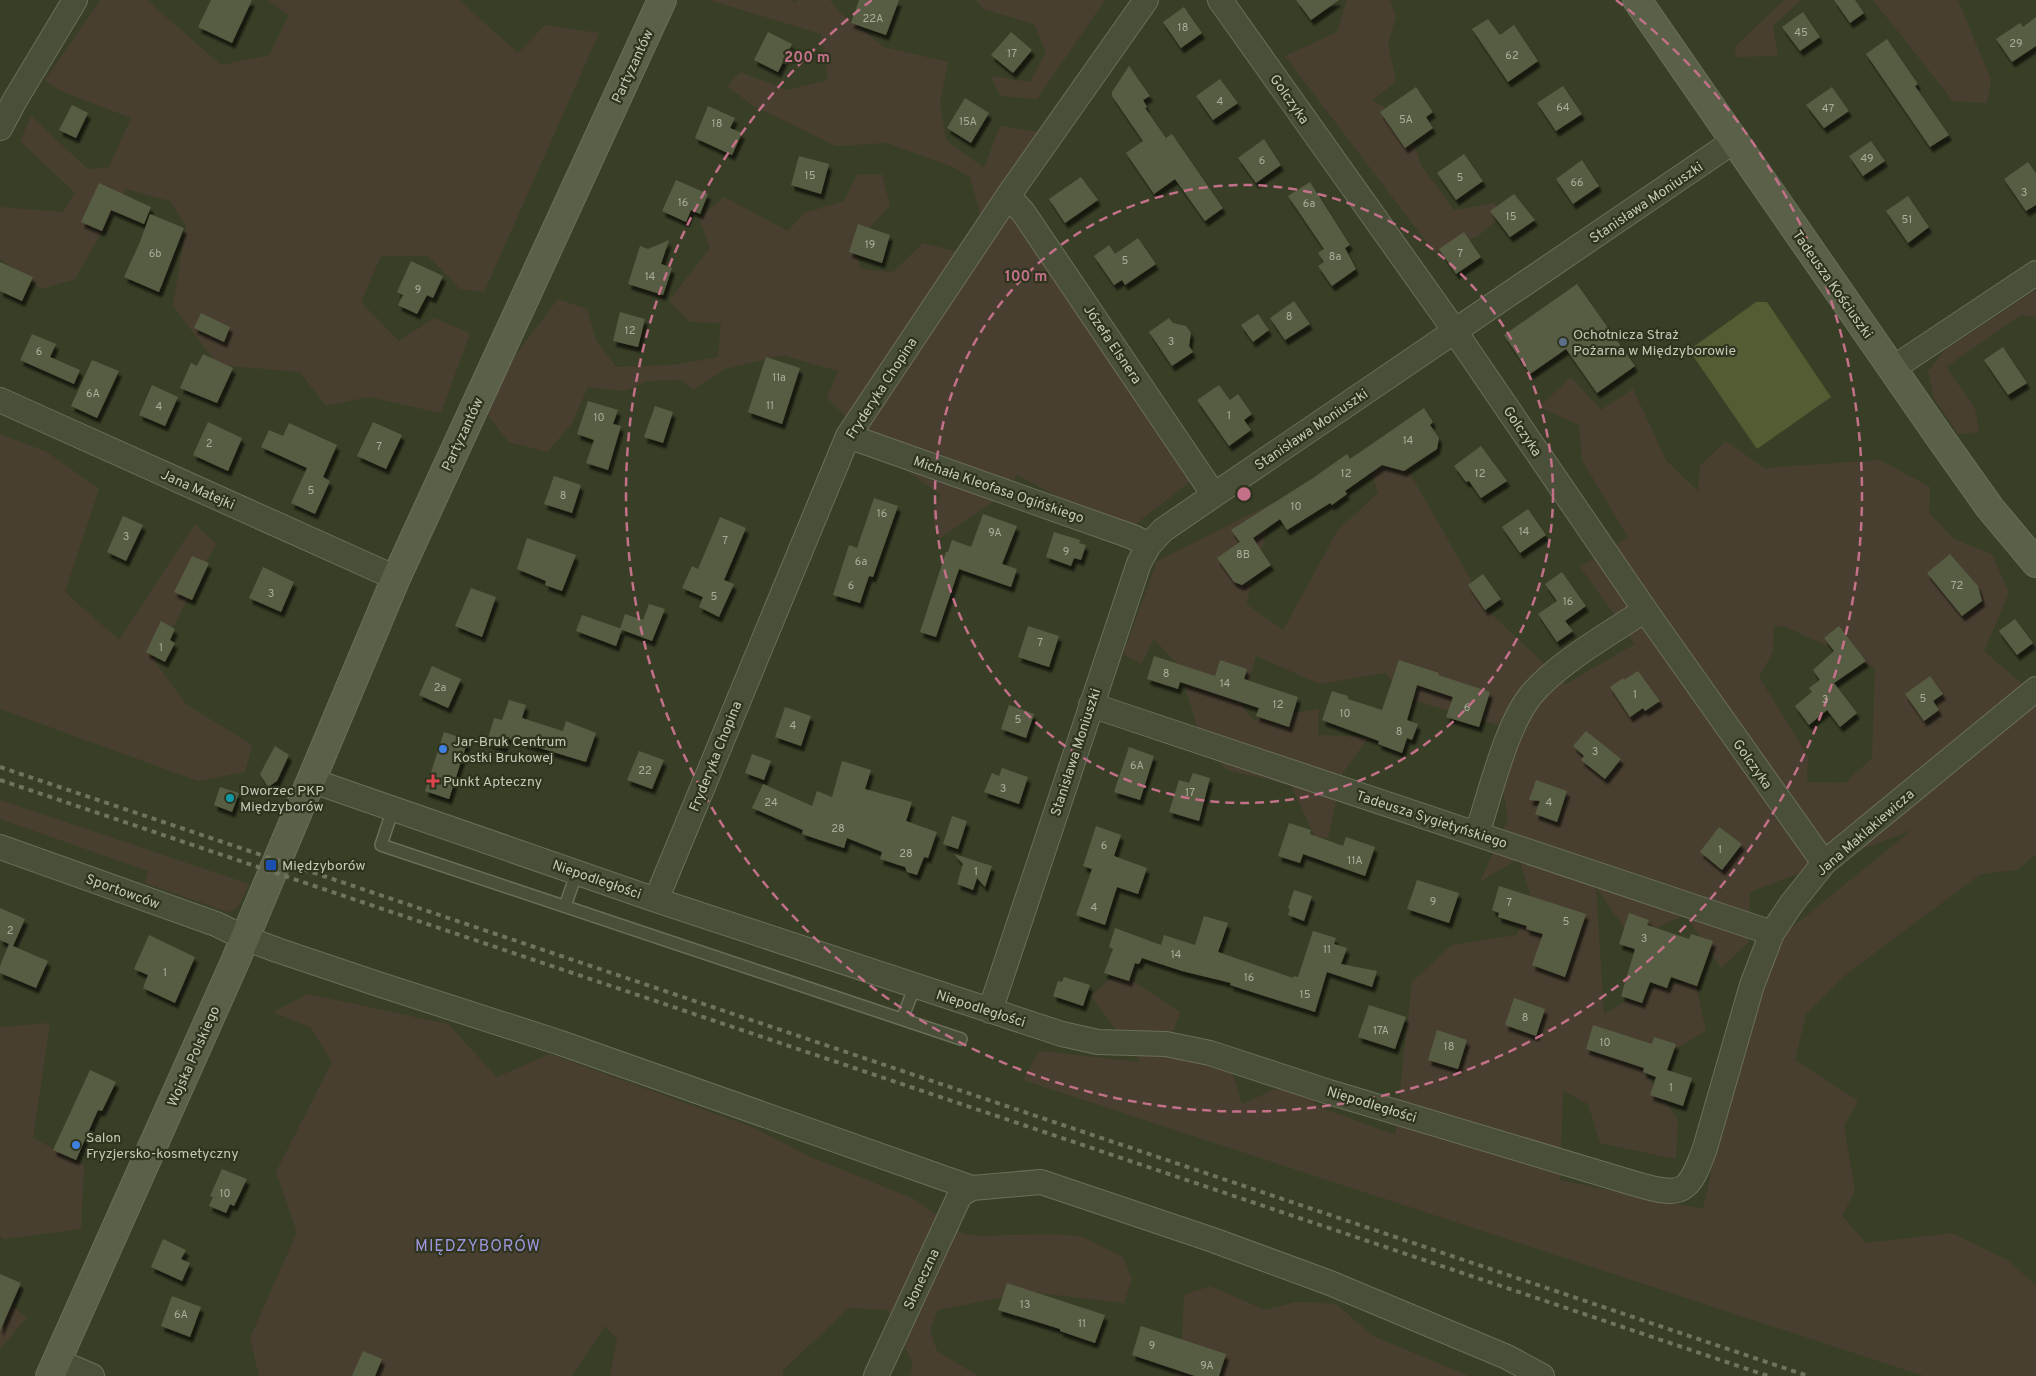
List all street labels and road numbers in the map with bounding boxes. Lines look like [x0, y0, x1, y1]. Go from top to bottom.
street label: Partyzantów [609, 27, 658, 106]
street label: Golczyka [1266, 72, 1312, 128]
street label: Stanisława Moniuszki [1587, 159, 1707, 248]
street label: Tadeusza Kościuszki [1788, 227, 1876, 342]
street label: Józefa Elsnera [1079, 302, 1144, 388]
street label: Fryderyka Chopina [843, 335, 921, 443]
street label: Stanisława Moniuszki [1252, 386, 1372, 475]
street label: Partyzantów [439, 395, 488, 474]
street label: Golczyka [1499, 404, 1545, 460]
street label: Michała Kleofasa Ogińskiego [911, 453, 1086, 528]
street label: Jana Matejki [158, 467, 237, 514]
street label: Stanisława Moniuszki [1048, 686, 1105, 818]
street label: Fryderyka Chopina [686, 699, 746, 814]
street label: Golczyka [1729, 737, 1775, 793]
street label: Jana Maklakiewicza [1814, 786, 1918, 880]
street label: Tadeusza Sygietyńskiego [1354, 788, 1509, 853]
street label: Niepodległości [550, 857, 643, 904]
street label: Sportowców [83, 871, 162, 914]
street label: Niepodległości [934, 987, 1027, 1032]
street label: Wojska Polskiego [165, 1003, 224, 1110]
street label: Niepodległości [1325, 1084, 1419, 1127]
street label: Słoneczna [901, 1247, 944, 1313]

